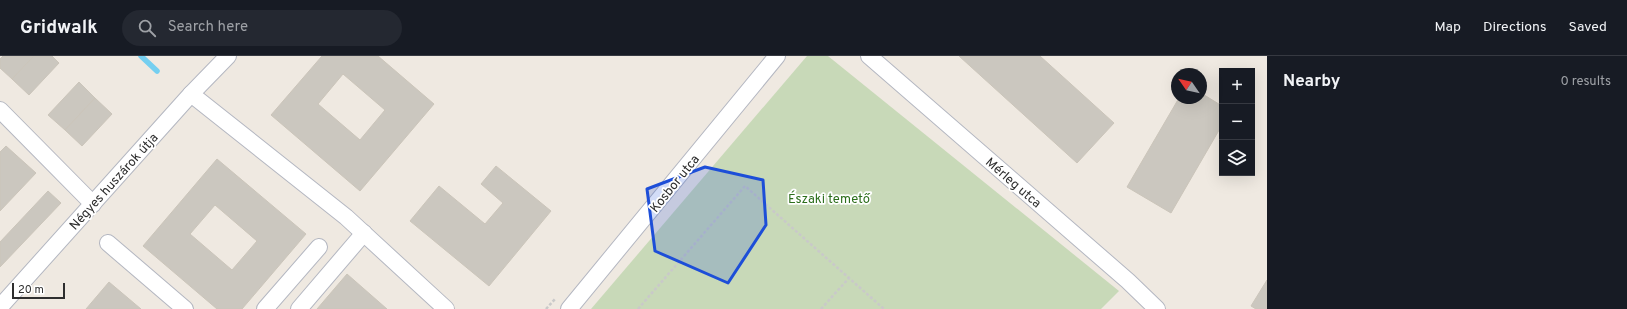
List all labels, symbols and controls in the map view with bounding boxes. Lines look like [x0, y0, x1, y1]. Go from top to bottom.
search box [122, 10, 402, 46]
text: Gridwalk [20, 16, 98, 40]
icon: search [136, 17, 158, 39]
text: Search here [168, 18, 248, 37]
text: Map [1435, 19, 1461, 36]
text: Directions [1483, 19, 1547, 36]
text: Saved [1569, 19, 1607, 36]
north arrow [1171, 68, 1207, 104]
map controls [1219, 68, 1255, 176]
button: + [1219, 68, 1255, 104]
text: Nearby [1283, 71, 1340, 93]
text: 0 results [1560, 74, 1611, 90]
button: − [1219, 104, 1255, 140]
street label: Négyes huszárok útja [67, 131, 162, 234]
button: layers [1219, 140, 1255, 176]
street label: Kosbor utca [647, 152, 704, 216]
street label: Mérleg utca [981, 155, 1044, 212]
park label: Északi temető [788, 190, 871, 208]
scale bar [12, 281, 65, 300]
text: 20 m [18, 283, 44, 297]

